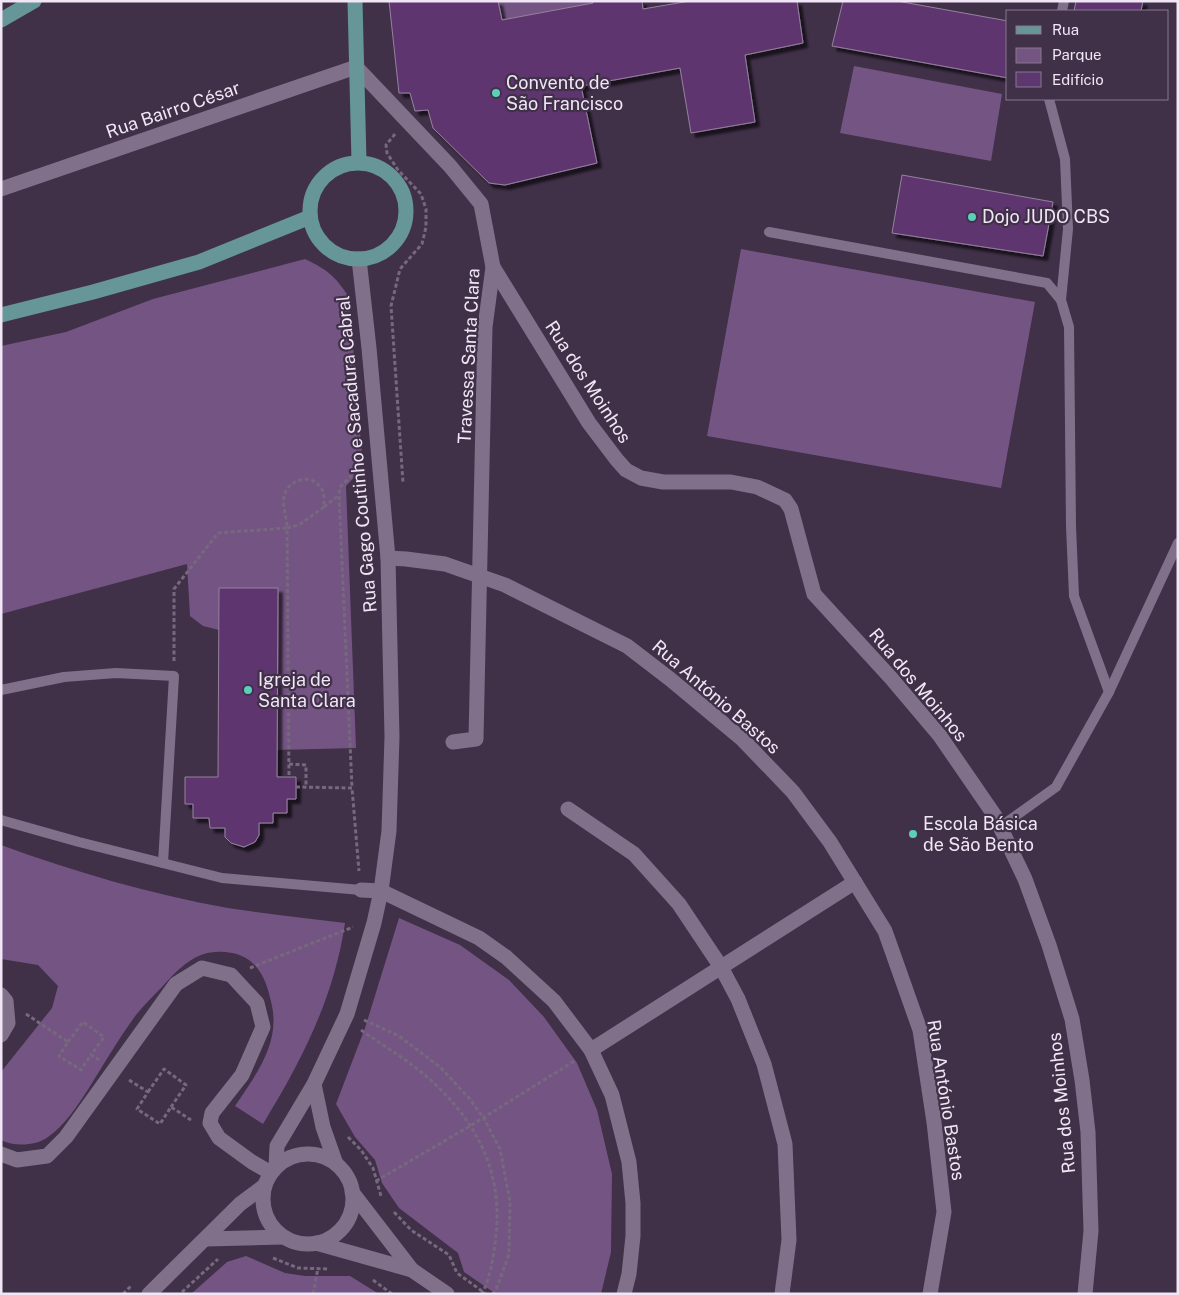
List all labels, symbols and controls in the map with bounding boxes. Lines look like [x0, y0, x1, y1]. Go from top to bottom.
legend [1006, 10, 1169, 100]
text: Rua [1052, 21, 1079, 38]
text: Parque [1052, 46, 1102, 63]
text: Edifício [1052, 71, 1104, 88]
place label: Convento de São Francisco [506, 72, 623, 114]
street label: Rua Bairro César [103, 77, 243, 142]
marker: Convento de São Francisco [490, 87, 502, 99]
place label: Dojo JUDO CBS [982, 206, 1110, 227]
marker: Dojo JUDO CBS [966, 211, 978, 223]
street label: Travessa Santa Clara [453, 268, 484, 444]
street label: Rua Gago Coutinho e Sacadura Cabral [332, 295, 381, 613]
street label: Rua dos Moinhos [541, 317, 636, 447]
street label: Rua dos Moinhos [865, 624, 972, 746]
street label: Rua António Bastos [648, 635, 785, 758]
place label: Igreja de Santa Clara [258, 669, 356, 711]
marker: Igreja de Santa Clara [242, 684, 254, 696]
place label: Escola Básica de São Bento [923, 813, 1038, 855]
marker: Escola Básica de São Bento [907, 828, 919, 840]
street label: Rua António Bastos [923, 1018, 970, 1182]
street label: Rua dos Moinhos [1044, 1032, 1079, 1174]

